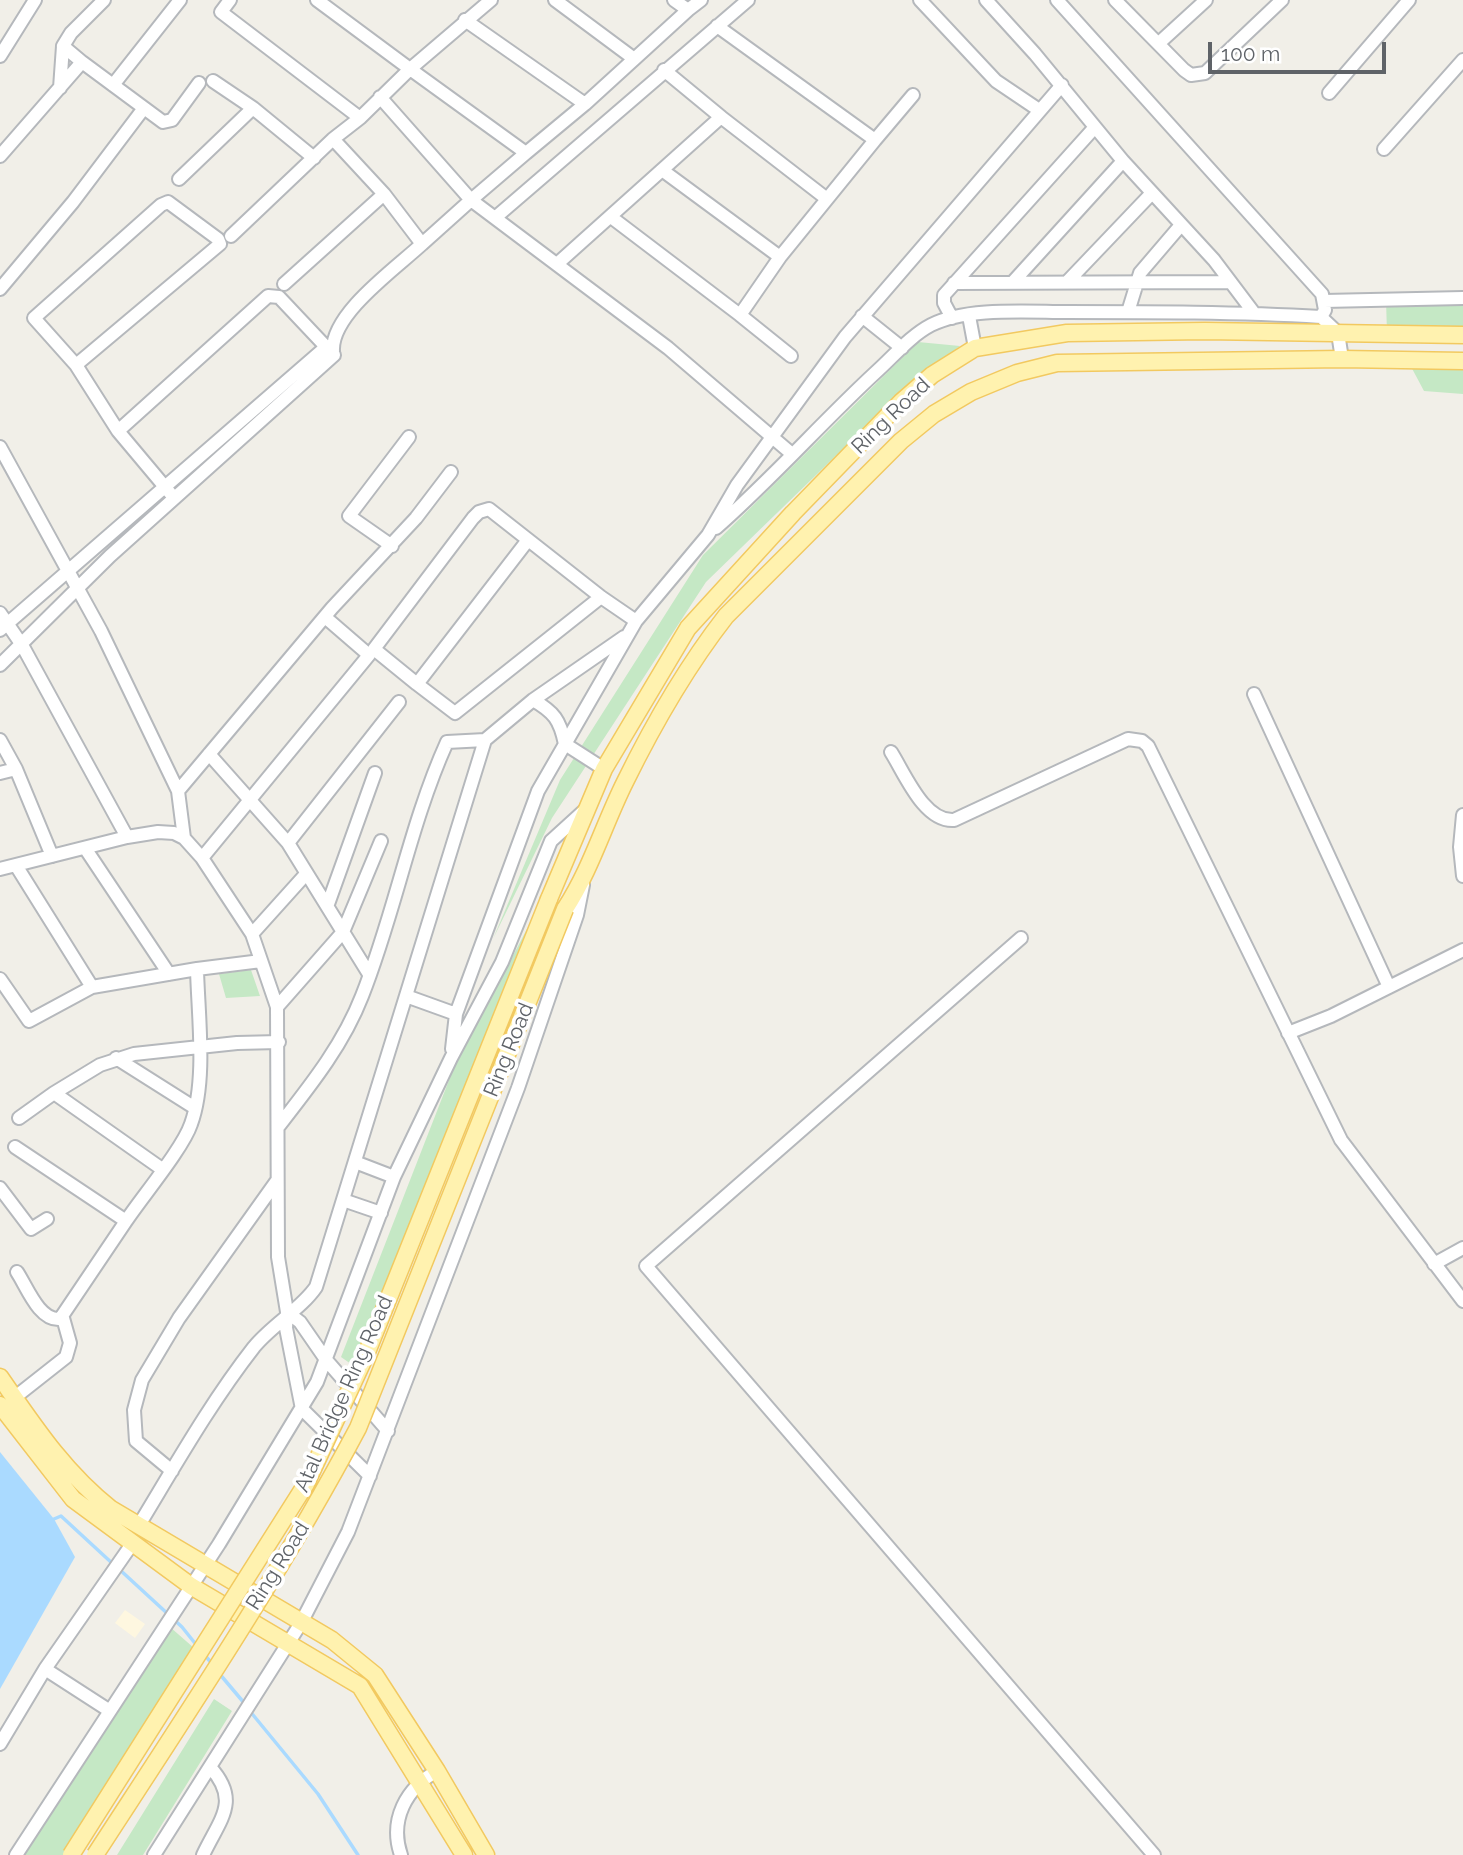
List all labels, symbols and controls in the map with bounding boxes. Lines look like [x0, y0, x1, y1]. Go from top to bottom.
scale bar [1211, 28, 1390, 72]
text: 100 m [1221, 41, 1280, 66]
street label: Ring Road [847, 373, 935, 459]
street label: Ring Road [479, 999, 539, 1101]
street label: Atal Bridge Ring Road [289, 1292, 399, 1496]
street label: Ring Road [241, 1517, 315, 1615]

